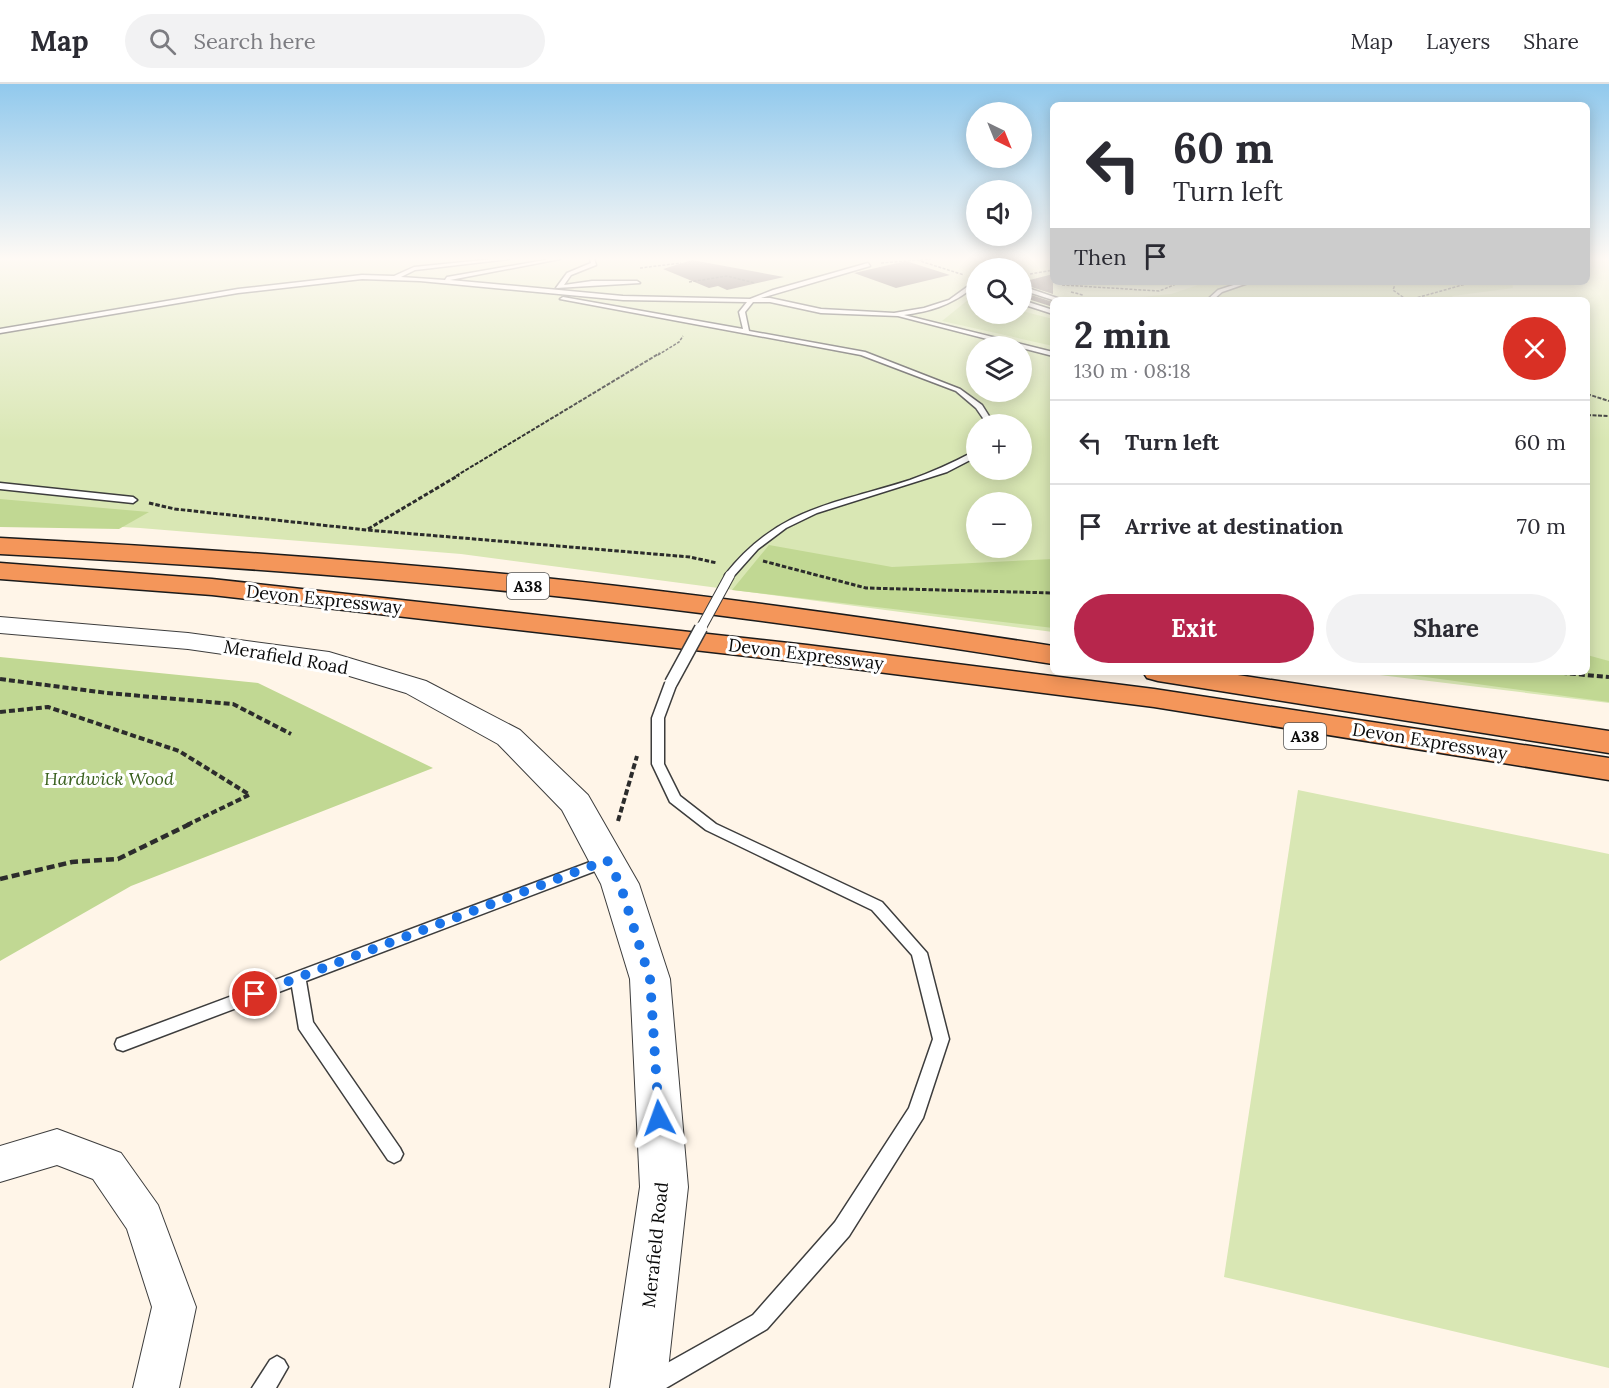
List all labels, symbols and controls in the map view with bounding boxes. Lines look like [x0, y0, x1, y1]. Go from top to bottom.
search box [125, 14, 545, 68]
text: Map [30, 23, 89, 59]
icon: search [146, 25, 179, 58]
text: Search here [194, 27, 316, 55]
text: Map [1350, 28, 1393, 55]
text: Layers [1426, 28, 1490, 55]
text: Share [1523, 28, 1579, 55]
north arrow [966, 102, 1032, 168]
map controls [966, 102, 1032, 558]
text: 60 m [1173, 121, 1274, 175]
icon: left [1074, 126, 1152, 204]
text: Turn left [1173, 174, 1283, 208]
button: sound [966, 180, 1032, 246]
icon: arrive [1139, 240, 1172, 273]
text: Then [1074, 243, 1127, 271]
button: search [966, 258, 1032, 324]
text: 2 min [1074, 312, 1171, 358]
button: close [1503, 317, 1566, 380]
button: layers [966, 336, 1032, 402]
text: 130 m · 08:18 [1074, 358, 1191, 383]
button: + [966, 414, 1032, 480]
icon: left [1074, 426, 1107, 459]
text: Turn left [1125, 428, 1219, 456]
text: 60 m [1514, 428, 1566, 456]
button: − [966, 492, 1032, 558]
icon: arrive [1074, 510, 1107, 543]
text: Arrive at destination [1125, 512, 1343, 540]
text: 70 m [1517, 512, 1566, 540]
road number: A38 [507, 573, 549, 599]
street label: Devon Expressway [245, 579, 404, 619]
button: Exit [1074, 594, 1314, 663]
button: Share [1326, 594, 1566, 663]
street label: Devon Expressway [727, 633, 886, 675]
street label: Merafield Road [222, 635, 350, 679]
street label: Devon Expressway [1351, 717, 1510, 765]
road number: A38 [1284, 723, 1326, 749]
park label: Hardwick Wood [44, 767, 174, 790]
pin [229, 968, 280, 1019]
icon: arrive [238, 977, 271, 1010]
position arrow [627, 1086, 691, 1150]
street label: Merafield Road [637, 1181, 673, 1309]

